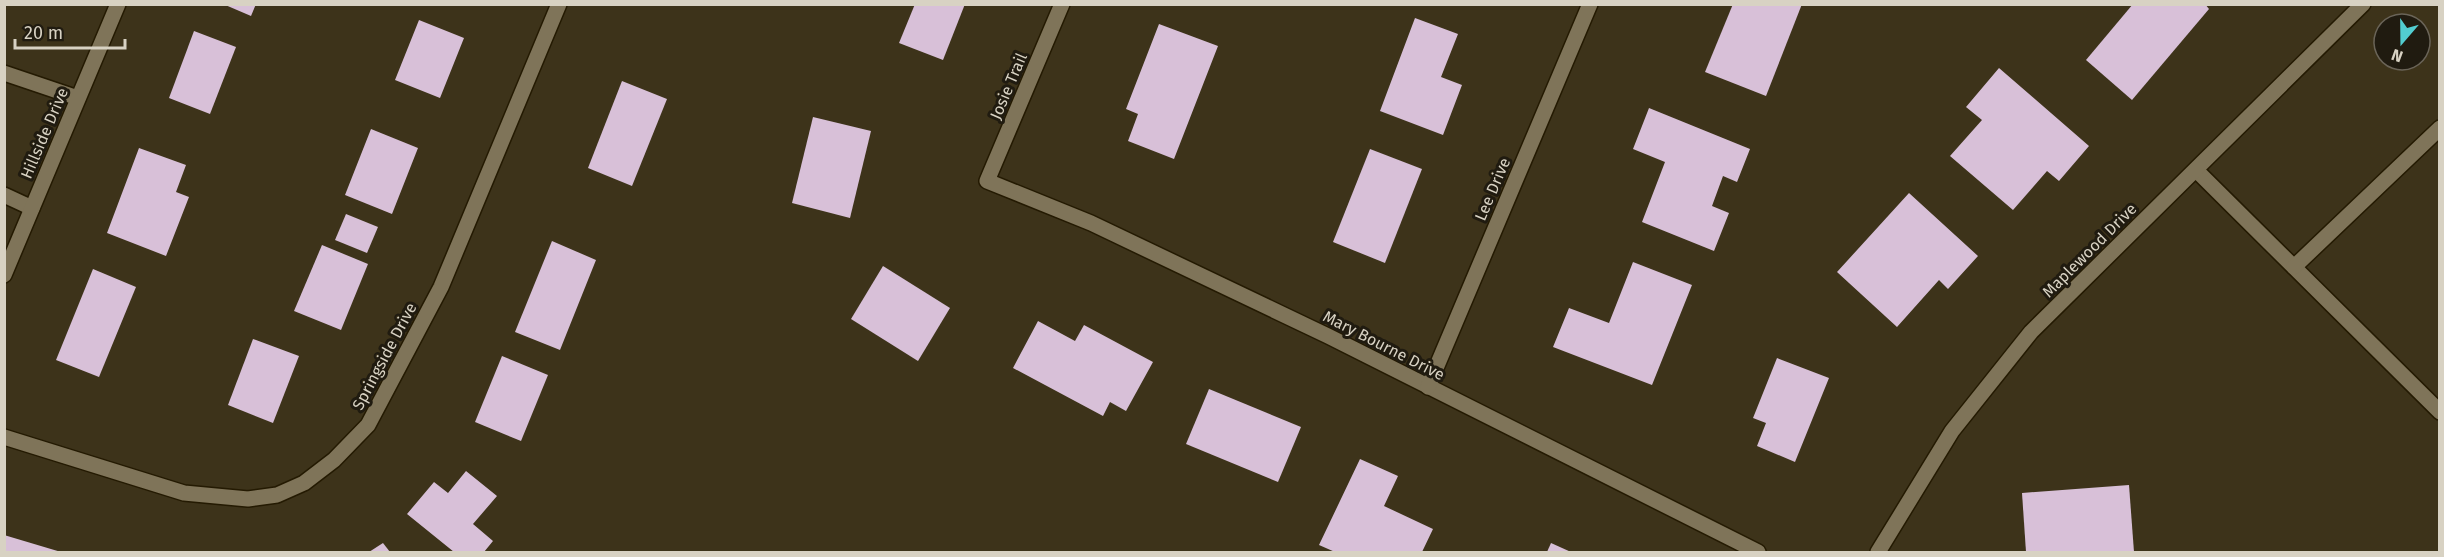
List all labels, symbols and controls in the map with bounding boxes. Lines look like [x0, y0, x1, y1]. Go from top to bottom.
scale bar [15, 12, 124, 50]
north arrow [2372, 12, 2432, 72]
text: 20 m [24, 22, 63, 44]
text: N [2389, 45, 2405, 66]
street label: Josie Trail [986, 50, 1031, 122]
street label: Hillside Drive [17, 85, 72, 181]
street label: Lee Drive [1471, 155, 1514, 224]
street label: Maplewood Drive [2038, 199, 2140, 301]
street label: Springside Drive [348, 299, 421, 413]
street label: Mary Bourne Drive [1320, 307, 1448, 384]

